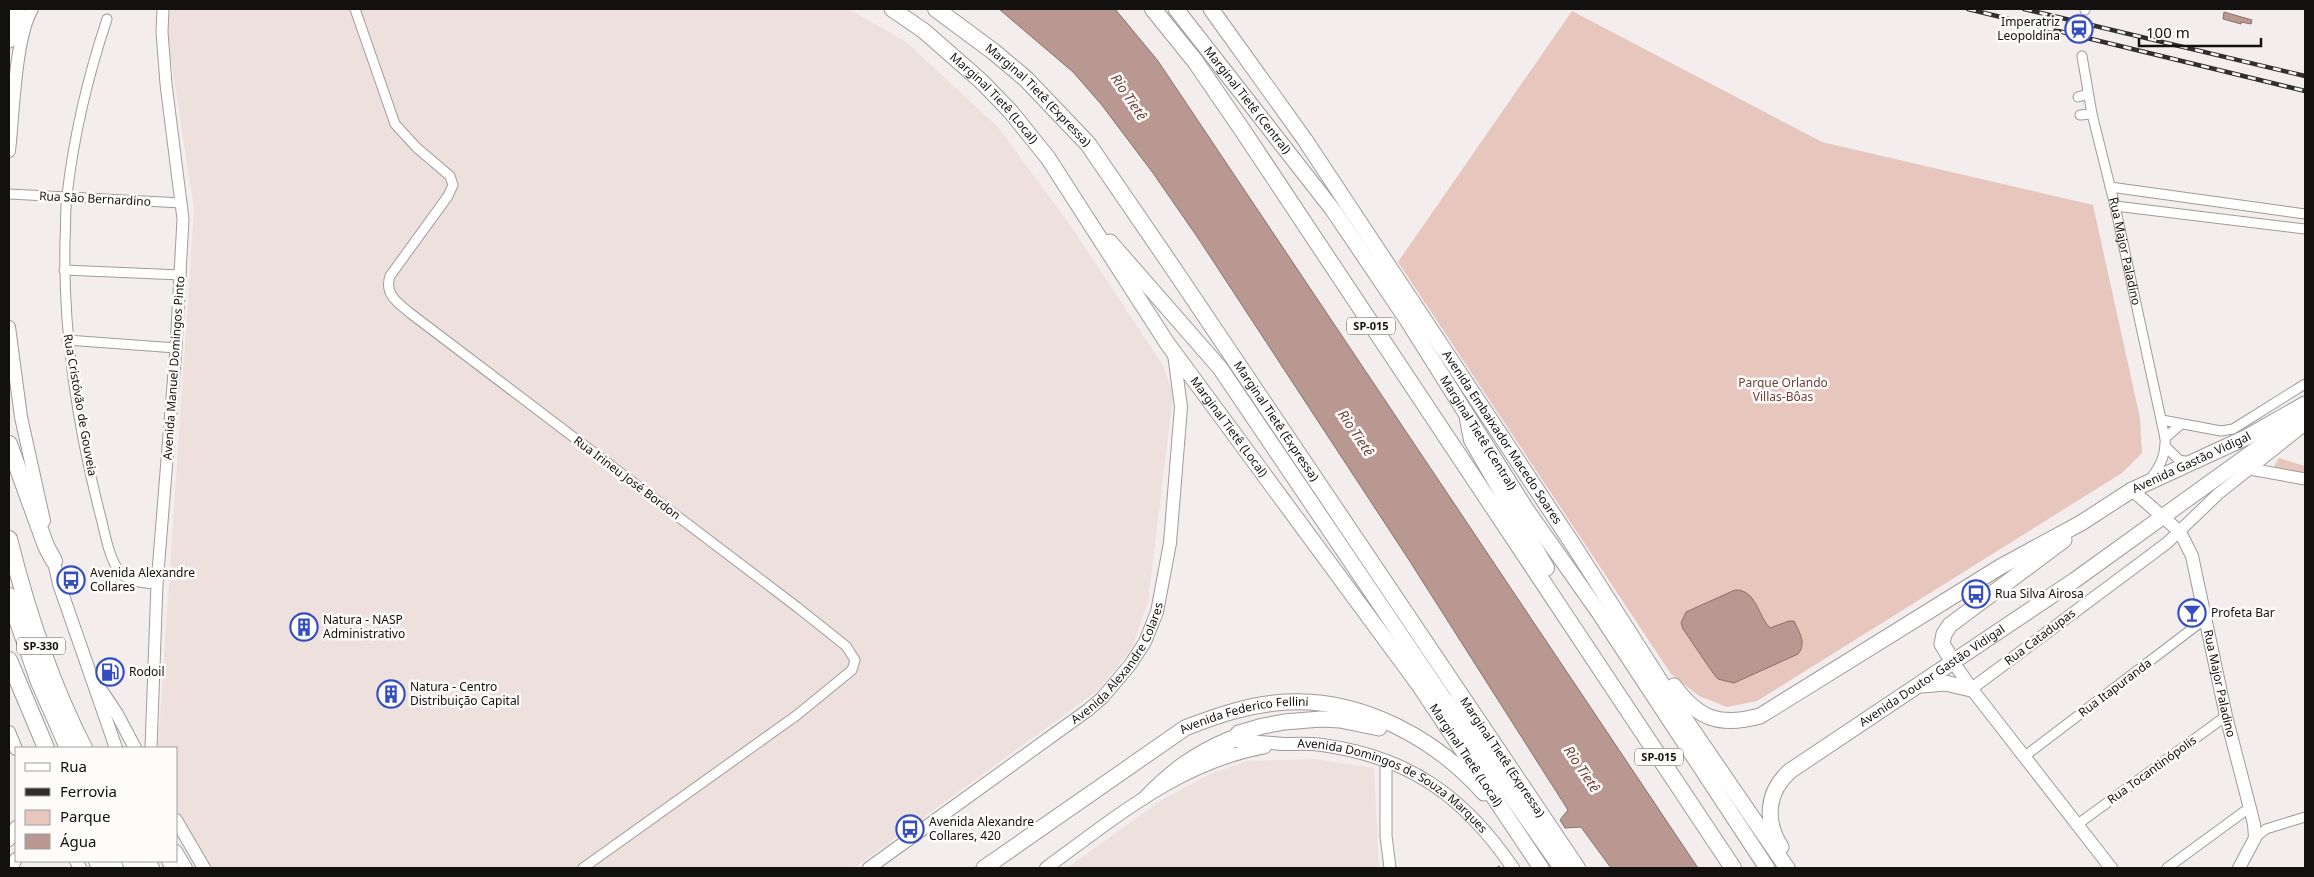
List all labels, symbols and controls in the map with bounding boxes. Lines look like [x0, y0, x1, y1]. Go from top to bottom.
place label: Imperatriz Leopoldina [1997, 13, 2060, 44]
station icon: Imperatriz Leopoldina [2064, 14, 2094, 44]
scale bar [2139, 15, 2262, 47]
text: 100 m [2146, 22, 2190, 42]
street label: Marginal Tietê (Expressa) [982, 39, 1095, 150]
street label: Marginal Tietê (Central) [1200, 43, 1295, 158]
street label: Marginal Tietê (Local) [946, 49, 1042, 147]
water label: Rio Tietê [1107, 70, 1152, 124]
street label: Rua São Bernardino [39, 187, 151, 210]
street label: Rua Major Paladino [2105, 195, 2145, 307]
street label: Avenida Manuel Domingos Pinto [159, 275, 188, 461]
road number: SP-015 [1347, 318, 1395, 334]
street label: Rua Cristóvão de Gouveia [60, 333, 101, 477]
street label: Avenida Embaixador Macedo Soares [1439, 347, 1566, 528]
street label: Marginal Tietê (Expressa) [1230, 358, 1323, 485]
street label: Marginal Tietê (Central) [1436, 372, 1521, 493]
street label: Marginal Tietê (Local) [1187, 373, 1272, 480]
park label: Parque Orlando Villas-Bôas [1738, 374, 1828, 405]
water label: Rio Tietê [1334, 406, 1379, 460]
street label: Avenida Gastão Vidigal [2129, 427, 2254, 497]
street label: Rua Irineu José Bordon [570, 432, 684, 523]
place label: Avenida Alexandre Collares [90, 564, 195, 595]
bus stop icon: Avenida Alexandre Collares [56, 565, 86, 595]
bus stop icon: Rua Silva Airosa [1961, 579, 1991, 609]
place label: Rua Silva Airosa [1995, 585, 2084, 602]
bar icon: Profeta Bar [2177, 598, 2207, 628]
street label: Avenida Alexandre Colares [1067, 601, 1167, 728]
street label: Rua Catadupas [2001, 604, 2079, 669]
place label: Profeta Bar [2211, 604, 2275, 621]
place label: Natura - NASP Administrativo [323, 611, 405, 642]
building icon: Natura - NASP Administrativo [289, 612, 319, 642]
street label: Avenida Doutor Gastão Vidigal [1855, 620, 2008, 730]
street label: Rua Major Paladino [2200, 628, 2240, 739]
road number: SP-330 [17, 637, 65, 654]
street label: Rua Itapuranda [2075, 654, 2155, 721]
fuel station icon: Rodoil [95, 657, 125, 687]
place label: Rodoil [129, 663, 165, 680]
place label: Natura - Centro Distribuição Capital [410, 678, 520, 709]
building icon: Natura - Centro Distribuição Capital [376, 679, 406, 709]
street label: Avenida Federico Fellini [1176, 693, 1309, 738]
street label: Marginal Tietê (Expressa) [1456, 693, 1550, 821]
street label: Marginal Tietê (Local) [1426, 700, 1507, 810]
street label: Rua Tocantinópolis [2104, 731, 2200, 808]
street label: Avenida Domingos de Souza Marques [1297, 735, 1492, 837]
water label: Rio Tietê [1560, 742, 1605, 796]
legend [15, 747, 178, 862]
road number: SP-015 [1635, 749, 1683, 766]
text: Rua [60, 756, 87, 776]
text: Ferrovia [60, 781, 117, 801]
text: Parque [60, 806, 110, 826]
place label: Avenida Alexandre Collares, 420 [929, 813, 1034, 844]
bus stop icon: Avenida Alexandre Collares, 420 [895, 814, 925, 844]
text: Água [60, 831, 97, 851]

